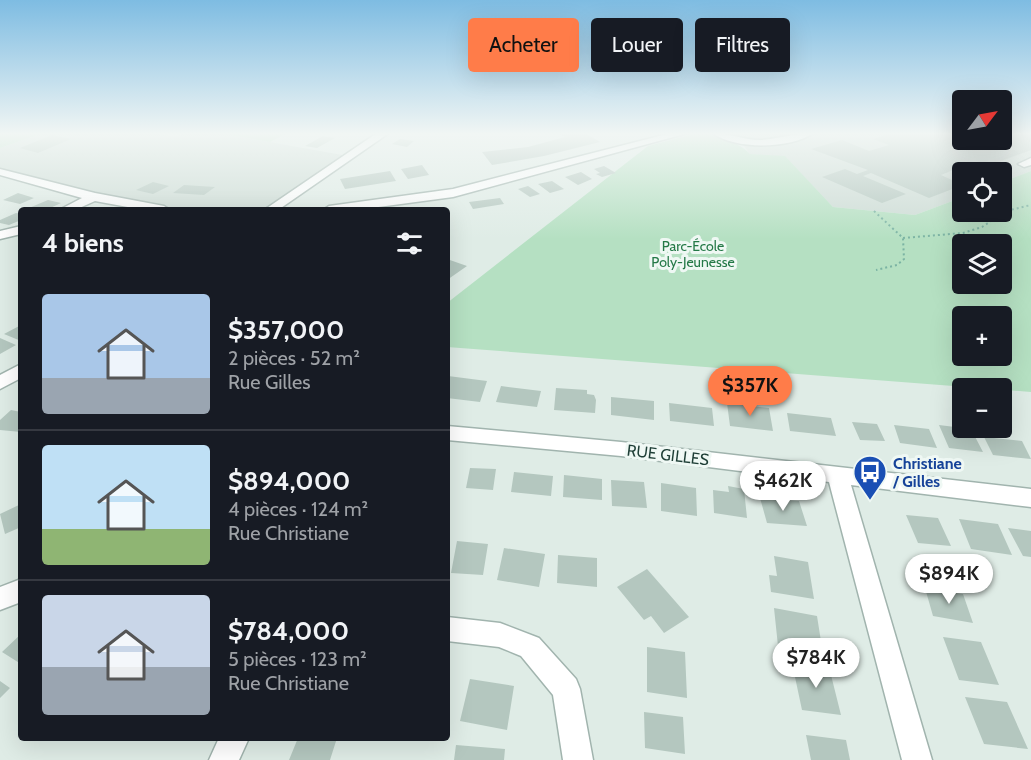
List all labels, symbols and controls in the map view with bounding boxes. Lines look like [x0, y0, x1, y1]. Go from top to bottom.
chip: Acheter [468, 18, 579, 72]
chip: Louer [591, 18, 683, 72]
chip: Filtres [695, 18, 790, 72]
north arrow [952, 90, 1012, 150]
map controls [952, 90, 1012, 438]
button: locate [952, 162, 1012, 222]
text: 4 biens [42, 227, 124, 259]
icon: filters [393, 227, 426, 260]
button: layers [952, 234, 1012, 294]
park label: Parc-École Poly-Jeunesse [651, 237, 735, 271]
button: + [952, 306, 1012, 366]
text: $357,000 [228, 314, 344, 346]
icon: home [90, 318, 162, 390]
text: 2 pièces · 52 m² [228, 346, 360, 370]
pin: $357K [708, 366, 792, 417]
text: Rue Gilles [228, 370, 310, 394]
text: $357K [722, 373, 778, 397]
button: − [952, 378, 1012, 438]
street label: RUE GILLES [626, 441, 710, 469]
bus stop icon: Christiane / Gilles [852, 454, 888, 501]
place label: Christiane / Gilles [892, 454, 962, 491]
pin: $462K [741, 461, 825, 512]
text: $894,000 [228, 465, 350, 497]
text: $462K [754, 468, 812, 492]
icon: home [90, 469, 162, 541]
text: 4 pièces · 124 m² [228, 497, 368, 521]
text: Rue Christiane [228, 521, 349, 545]
pin: $894K [907, 554, 991, 605]
text: $894K [919, 561, 979, 585]
text: $784,000 [228, 615, 349, 647]
icon: home [90, 619, 162, 691]
pin: $784K [774, 638, 858, 689]
text: $784K [787, 645, 845, 669]
text: 5 pièces · 123 m² [228, 647, 367, 671]
text: Rue Christiane [228, 671, 349, 695]

